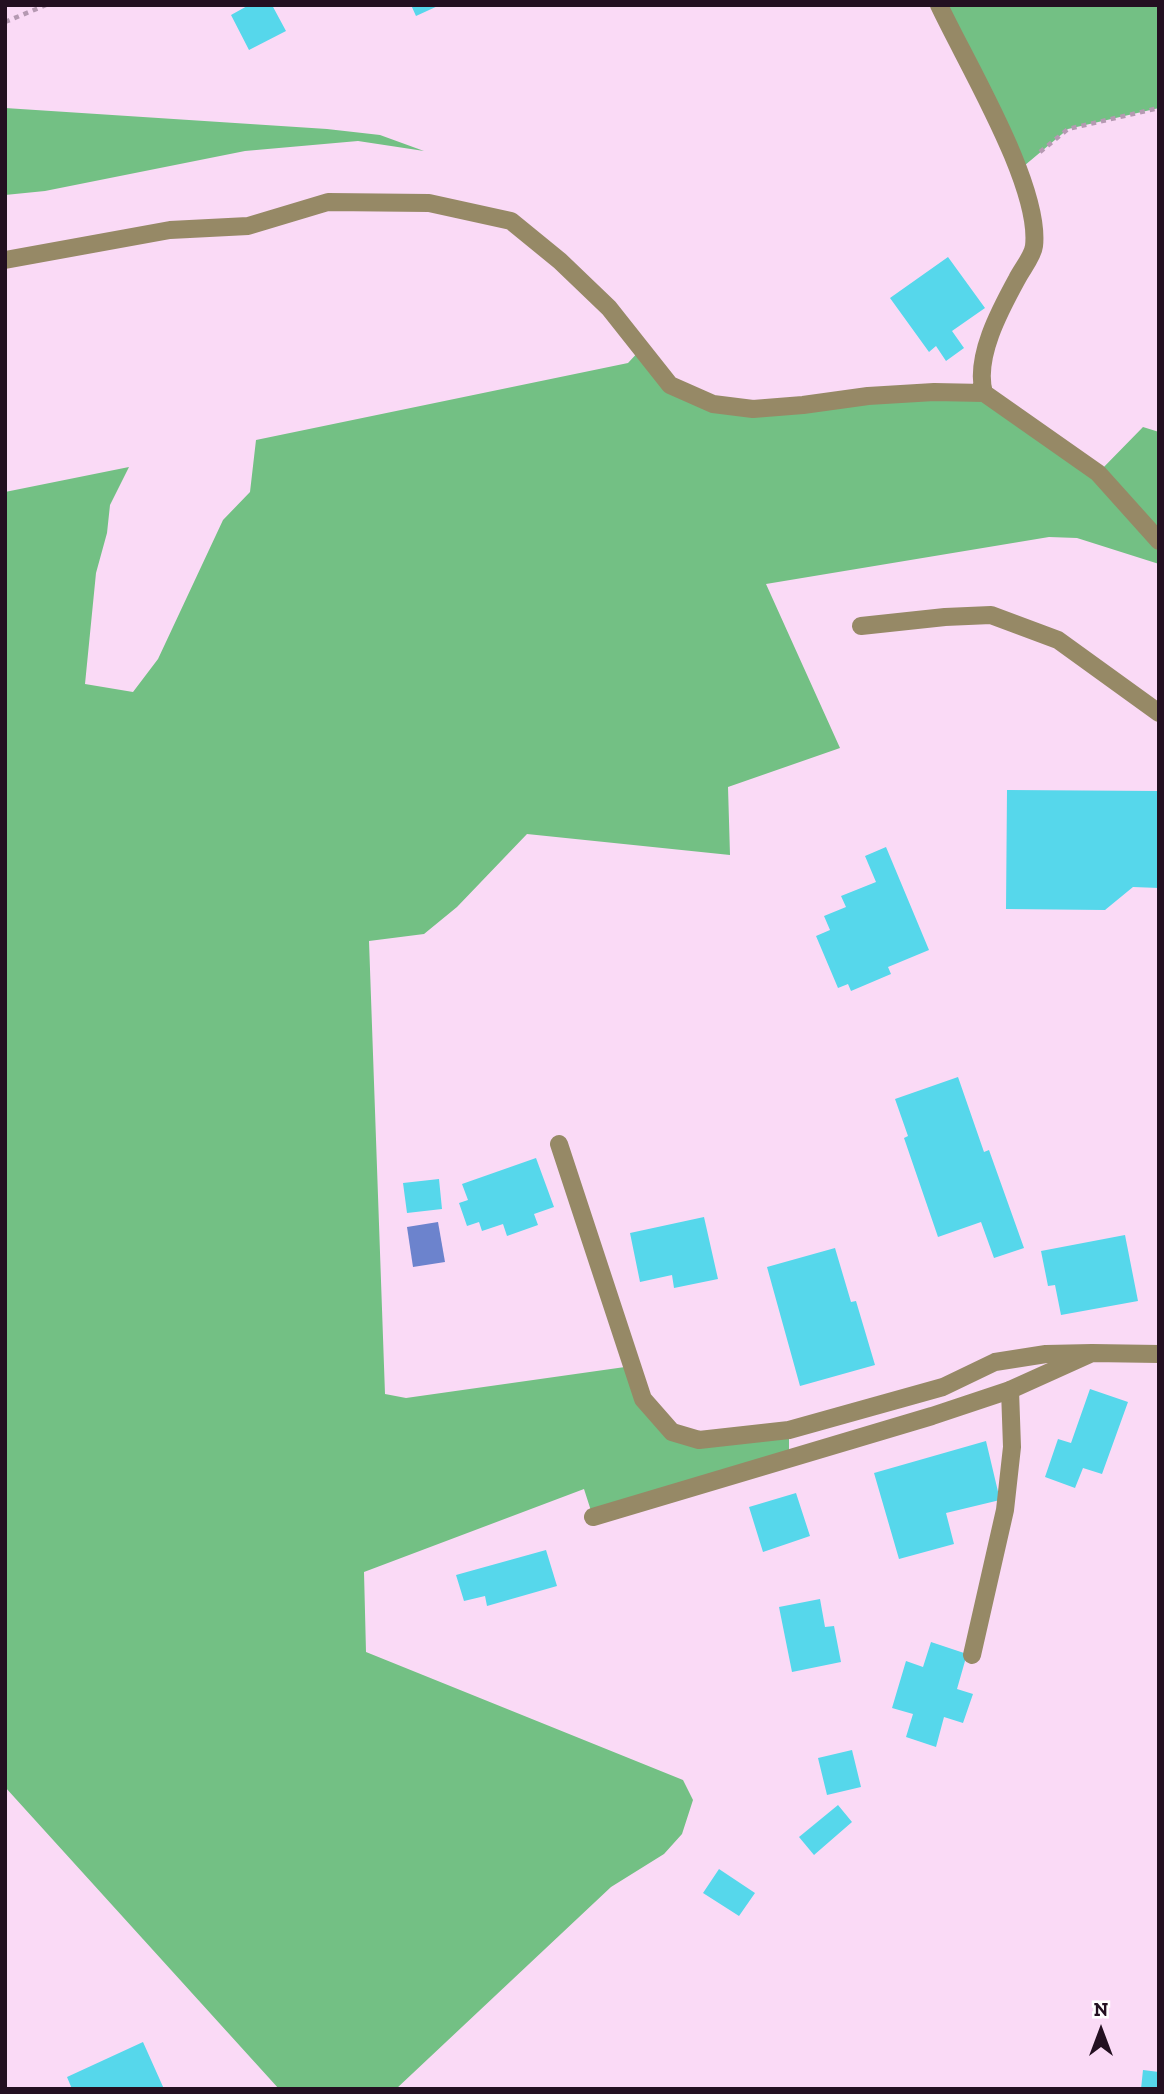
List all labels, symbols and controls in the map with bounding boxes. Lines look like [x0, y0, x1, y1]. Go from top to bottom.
north arrow [1066, 1996, 1136, 2066]
text: N [1094, 1998, 1108, 2021]

